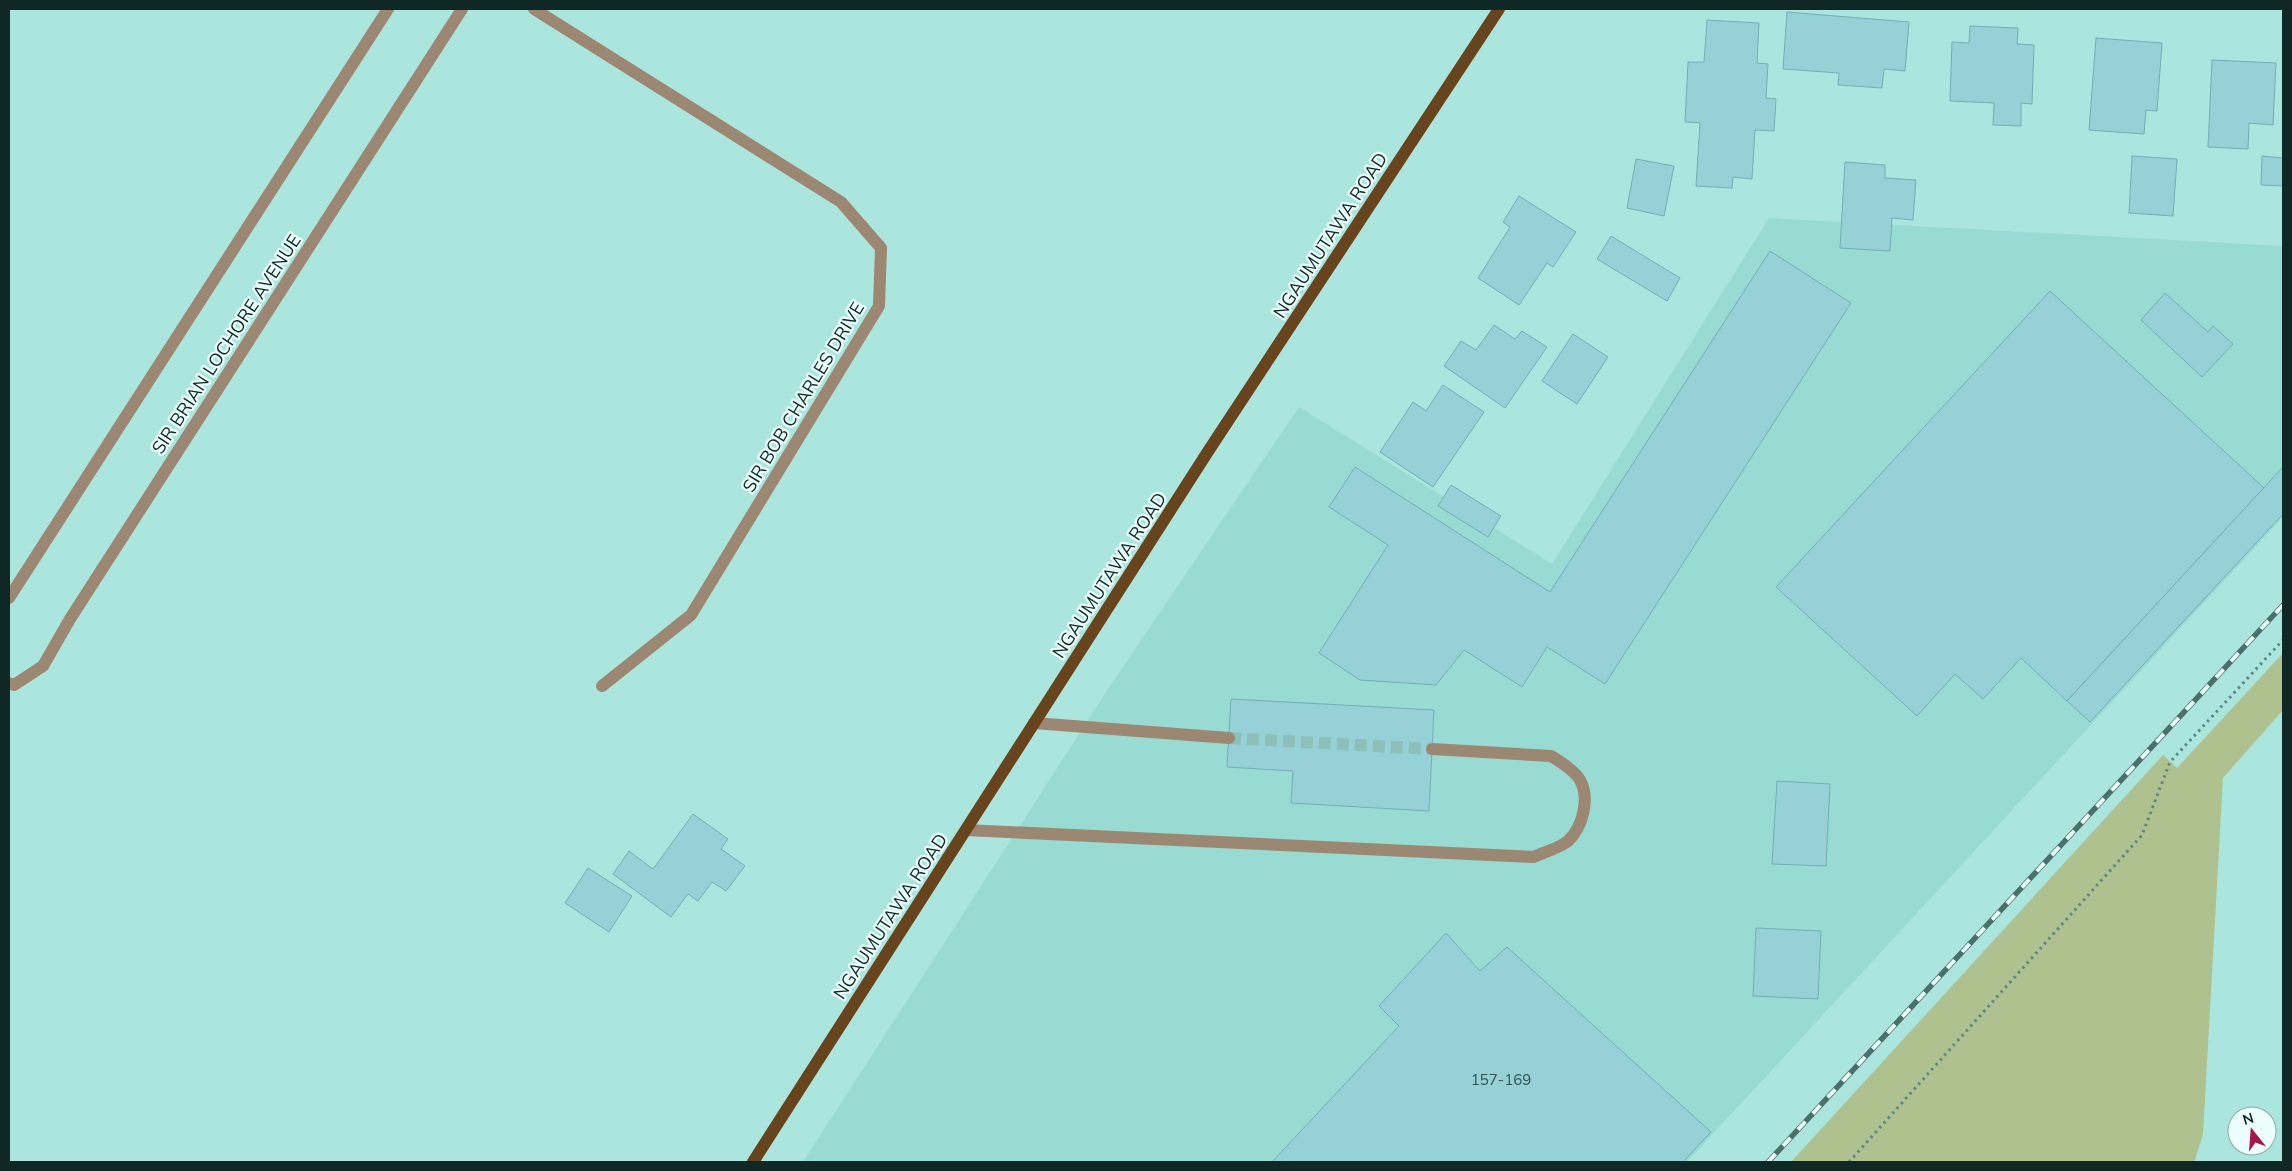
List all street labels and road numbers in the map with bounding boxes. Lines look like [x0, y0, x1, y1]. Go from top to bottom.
street label: NGAUMUTAWA ROAD [1268, 148, 1392, 322]
street label: SIR BRIAN LOCHORE AVENUE [146, 230, 306, 458]
street label: SIR BOB CHARLES DRIVE [737, 298, 869, 496]
street label: NGAUMUTAWA ROAD [1047, 488, 1171, 662]
street label: NGAUMUTAWA ROAD [828, 829, 952, 1003]

